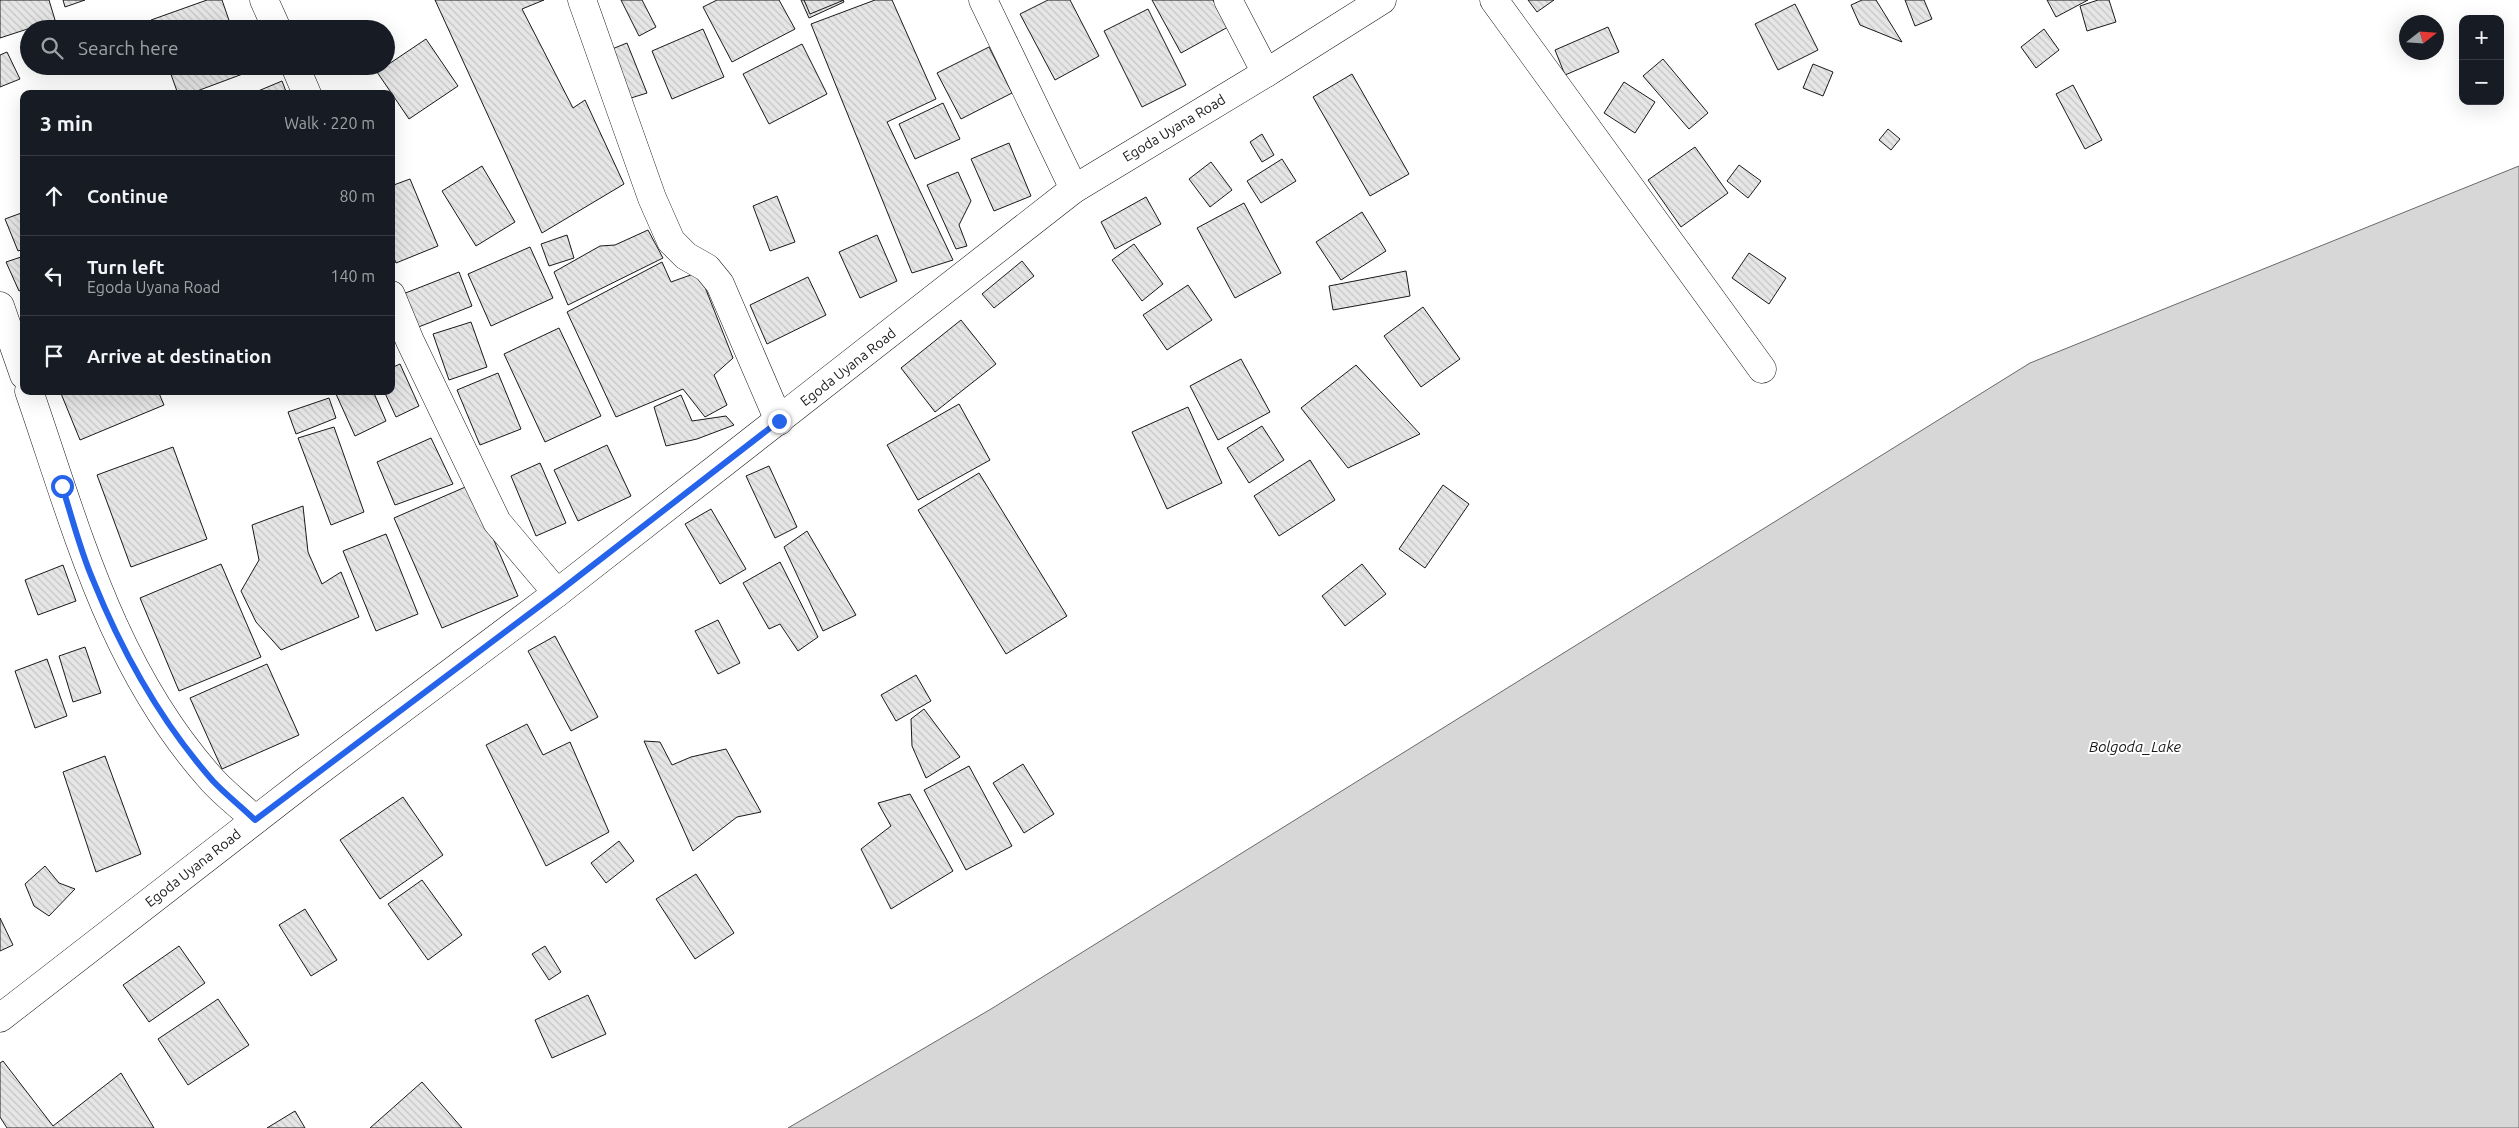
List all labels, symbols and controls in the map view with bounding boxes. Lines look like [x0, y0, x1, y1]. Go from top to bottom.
north arrow [2399, 15, 2444, 60]
map controls [2459, 15, 2504, 105]
button: + [2459, 15, 2504, 60]
search box [20, 20, 395, 75]
icon: search [38, 34, 66, 62]
text: Search here [78, 37, 178, 59]
button: − [2459, 60, 2504, 105]
street label: Egoda Uyana Road [1120, 91, 1228, 165]
text: 3 min [40, 111, 93, 135]
text: Walk · 220 m [284, 114, 375, 132]
icon: ahead [40, 182, 68, 210]
text: Continue [87, 185, 168, 207]
text: 80 m [339, 187, 375, 205]
text: Turn left [87, 256, 165, 278]
icon: left [40, 262, 68, 290]
text: 140 m [330, 267, 375, 285]
text: Egoda Uyana Road [87, 278, 220, 296]
street label: Egoda Uyana Road [797, 325, 899, 409]
icon: arrive [40, 342, 68, 370]
text: Arrive at destination [87, 345, 272, 367]
route end [768, 410, 791, 433]
route start [51, 475, 74, 498]
water label: Bolgoda_Lake [2089, 738, 2182, 755]
street label: Egoda Uyana Road [142, 826, 244, 910]

